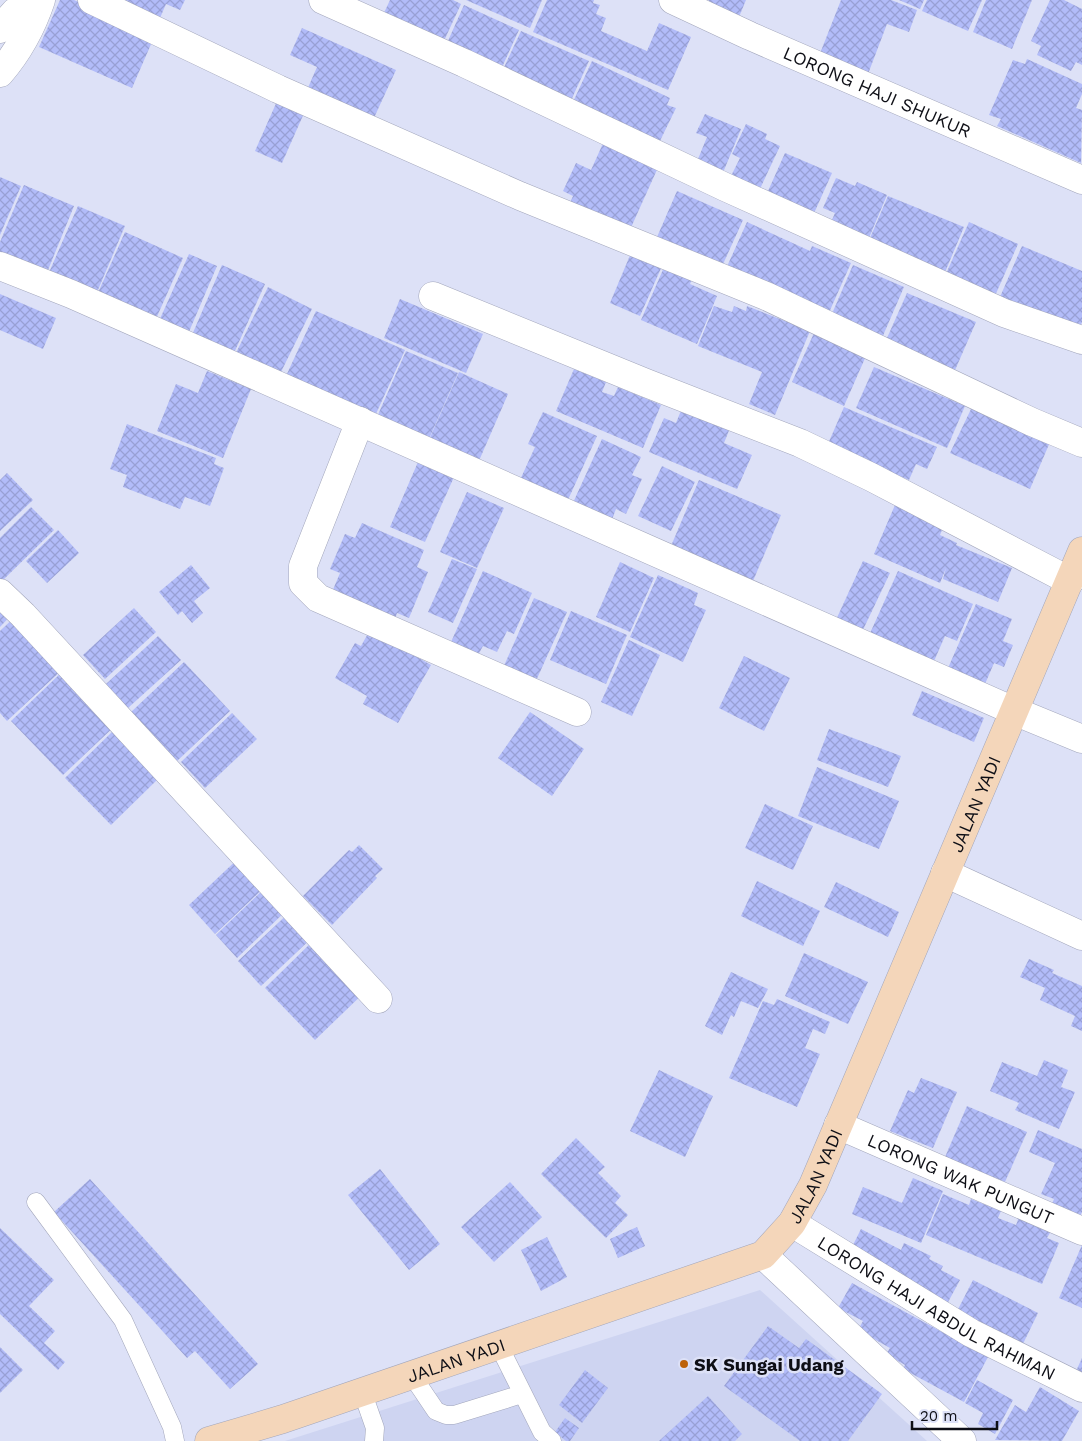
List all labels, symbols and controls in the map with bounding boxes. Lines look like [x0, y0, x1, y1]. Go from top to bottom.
street label: LORONG HAJI SHUKUR [780, 41, 975, 141]
street label: JALAN YADI [945, 753, 1004, 855]
street label: JALAN YADI [783, 1126, 846, 1227]
street label: LORONG WAK PUNGUT [865, 1129, 1057, 1228]
street label: LORONG HAJI ABDUL RAHMAN [814, 1231, 1059, 1384]
street label: JALAN YADI [404, 1333, 508, 1386]
place label: SK Sungai Udang [694, 1354, 844, 1375]
marker: SK Sungai Udang [678, 1358, 690, 1370]
scale bar [912, 1398, 997, 1430]
text: 20 m [920, 1407, 958, 1425]

